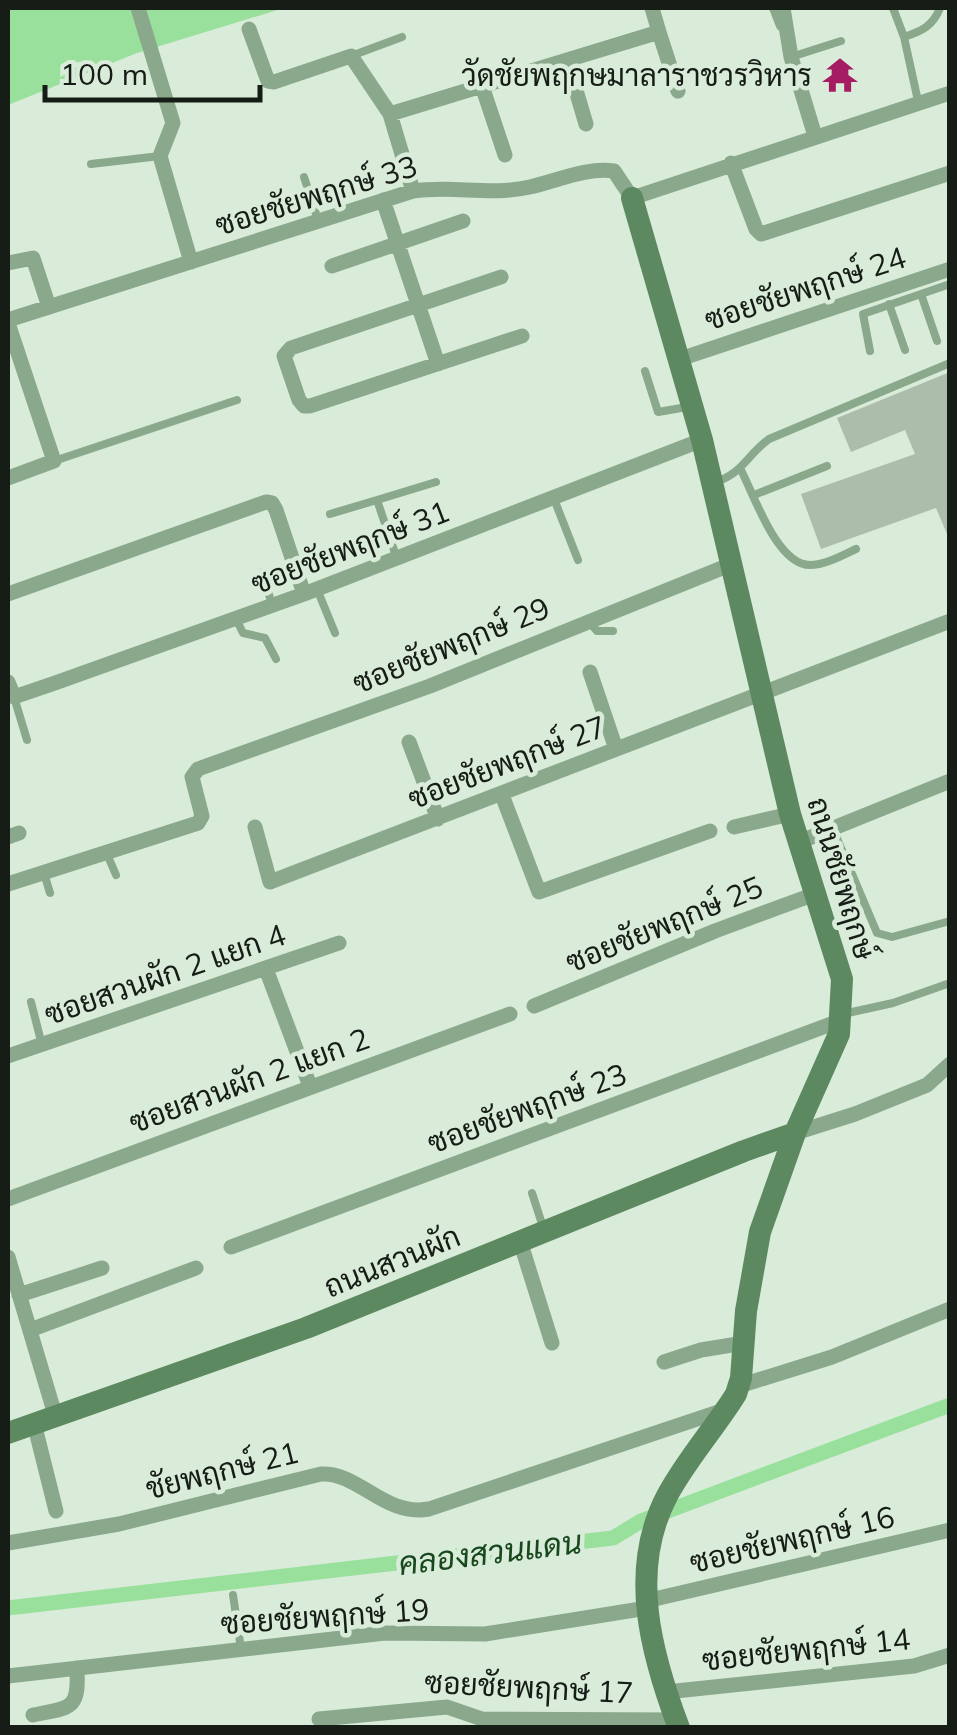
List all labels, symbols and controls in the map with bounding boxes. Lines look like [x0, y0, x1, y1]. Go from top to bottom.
scale bar [45, 40, 260, 102]
text: 100 m [60, 55, 148, 93]
place label: วัดชัยพฤกษมาลาราชวรวิหาร [461, 56, 812, 94]
temple icon: วัดชัยพฤกษมาลาราชวรวิหาร [821, 56, 859, 94]
street label: ซอยชัยพฤกษ์ 33 [210, 146, 422, 244]
street label: ซอยชัยพฤกษ์ 24 [700, 238, 910, 338]
street label: ซอยชัยพฤกษ์ 31 [246, 492, 454, 602]
street label: ซอยชัยพฤกษ์ 29 [347, 588, 555, 702]
street label: ซอยชัยพฤกษ์ 27 [403, 707, 611, 817]
street label: ถนนชัยพฤกษ์ [799, 792, 885, 964]
street label: ซอยชัยพฤกษ์ 25 [560, 867, 768, 981]
street label: ซอยสวนผัก 2 แยก 4 [40, 915, 290, 1033]
street label: ซอยสวนผัก 2 แยก 2 [124, 1019, 374, 1141]
street label: ซอยชัยพฤกษ์ 23 [422, 1054, 632, 1162]
street label: ถนนสวนผัก [318, 1217, 466, 1305]
street label: ชัยพฤกษ์ 21 [142, 1433, 302, 1507]
street label: ซอยชัยพฤกษ์ 16 [686, 1497, 898, 1581]
water label: คลองสวนแดน [396, 1521, 584, 1583]
street label: ซอยชัยพฤกษ์ 19 [219, 1590, 431, 1642]
street label: ซอยชัยพฤกษ์ 14 [700, 1619, 912, 1679]
street label: ซอยชัยพฤกษ์ 17 [424, 1663, 634, 1711]

